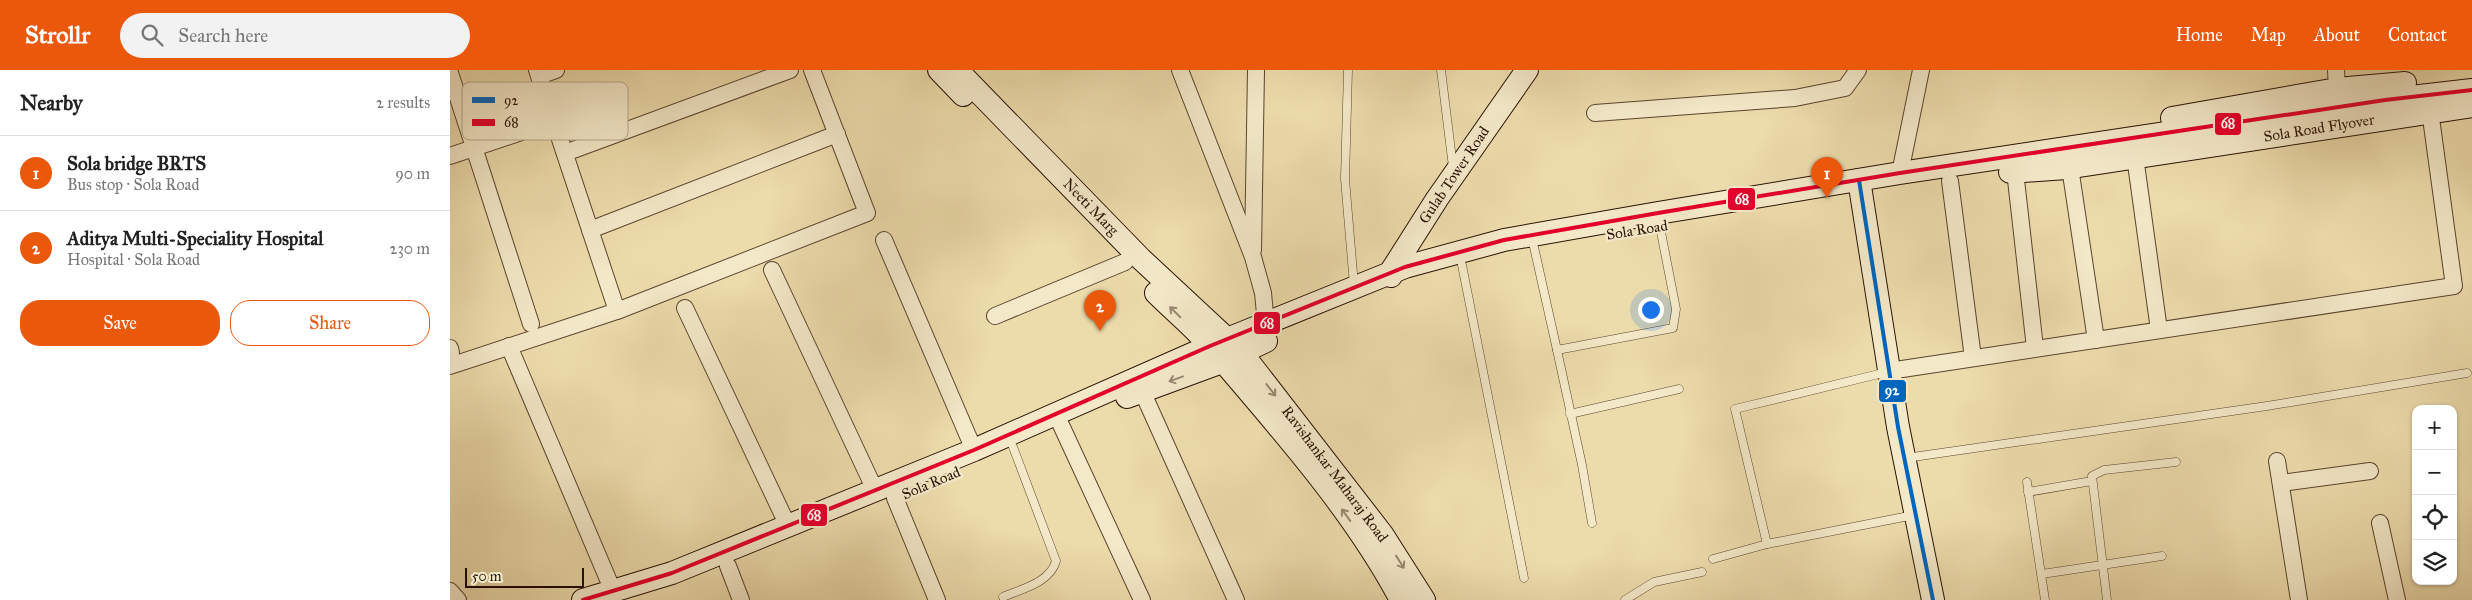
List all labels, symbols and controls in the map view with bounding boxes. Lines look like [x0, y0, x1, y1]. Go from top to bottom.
search box [120, 13, 470, 58]
text: Strollr [25, 20, 90, 50]
icon: search [138, 21, 166, 49]
text: Search here [178, 24, 268, 47]
text: Home [2176, 24, 2223, 46]
text: Map [2251, 24, 2286, 46]
text: About [2314, 24, 2360, 46]
text: Contact [2388, 24, 2447, 46]
legend [462, 82, 628, 140]
text: Nearby [20, 90, 83, 116]
text: 92 [504, 92, 519, 109]
text: 2 results [376, 93, 430, 112]
street label: Sola Road Flyover [2262, 110, 2376, 146]
line badge: 68 [2214, 112, 2242, 136]
text: 68 [504, 114, 519, 131]
text: 68 [2221, 115, 2235, 132]
street label: Gulab Tower Road [1415, 123, 1493, 227]
text: Sola bridge BRTS [67, 152, 206, 175]
pin: 1 [1811, 157, 1843, 198]
text: 1 [33, 164, 39, 183]
text: 90 m [395, 164, 430, 183]
text: Bus stop · Sola Road [67, 175, 199, 194]
street label: Neeti Marg [1059, 175, 1123, 240]
line badge: 68 [1727, 187, 1756, 211]
text: 68 [1735, 191, 1749, 208]
street label: Sola Road [1605, 216, 1669, 244]
text: Aditya Multi-Speciality Hospital [67, 227, 323, 250]
text: 2 [32, 239, 40, 258]
text: 230 m [390, 239, 430, 258]
text: Hospital · Sola Road [67, 250, 200, 269]
pin: 2 [1084, 290, 1116, 331]
your location [1638, 297, 1664, 323]
button: Save [20, 300, 220, 346]
button: Share [230, 300, 430, 346]
one-way arrow [1169, 306, 1181, 318]
line badge: 68 [1253, 311, 1281, 335]
text: 68 [1260, 315, 1274, 332]
one-way arrow [1169, 375, 1184, 384]
line badge: 92 [1878, 379, 1907, 403]
text: 92 [1885, 382, 1900, 400]
one-way arrow [1266, 383, 1277, 396]
street label: Ravishankar Maharaj Road [1278, 402, 1392, 546]
map controls [2412, 405, 2457, 585]
button: + [2412, 405, 2457, 450]
button: − [2412, 450, 2457, 495]
street label: Sola Road [899, 462, 963, 503]
button: locate [2412, 495, 2457, 540]
line badge: 68 [800, 503, 828, 527]
text: 68 [807, 507, 821, 524]
one-way arrow [1341, 509, 1352, 522]
button: layers [2412, 540, 2457, 585]
one-way arrow [1395, 555, 1406, 569]
scale bar [465, 565, 584, 588]
text: 50 m [472, 568, 501, 585]

